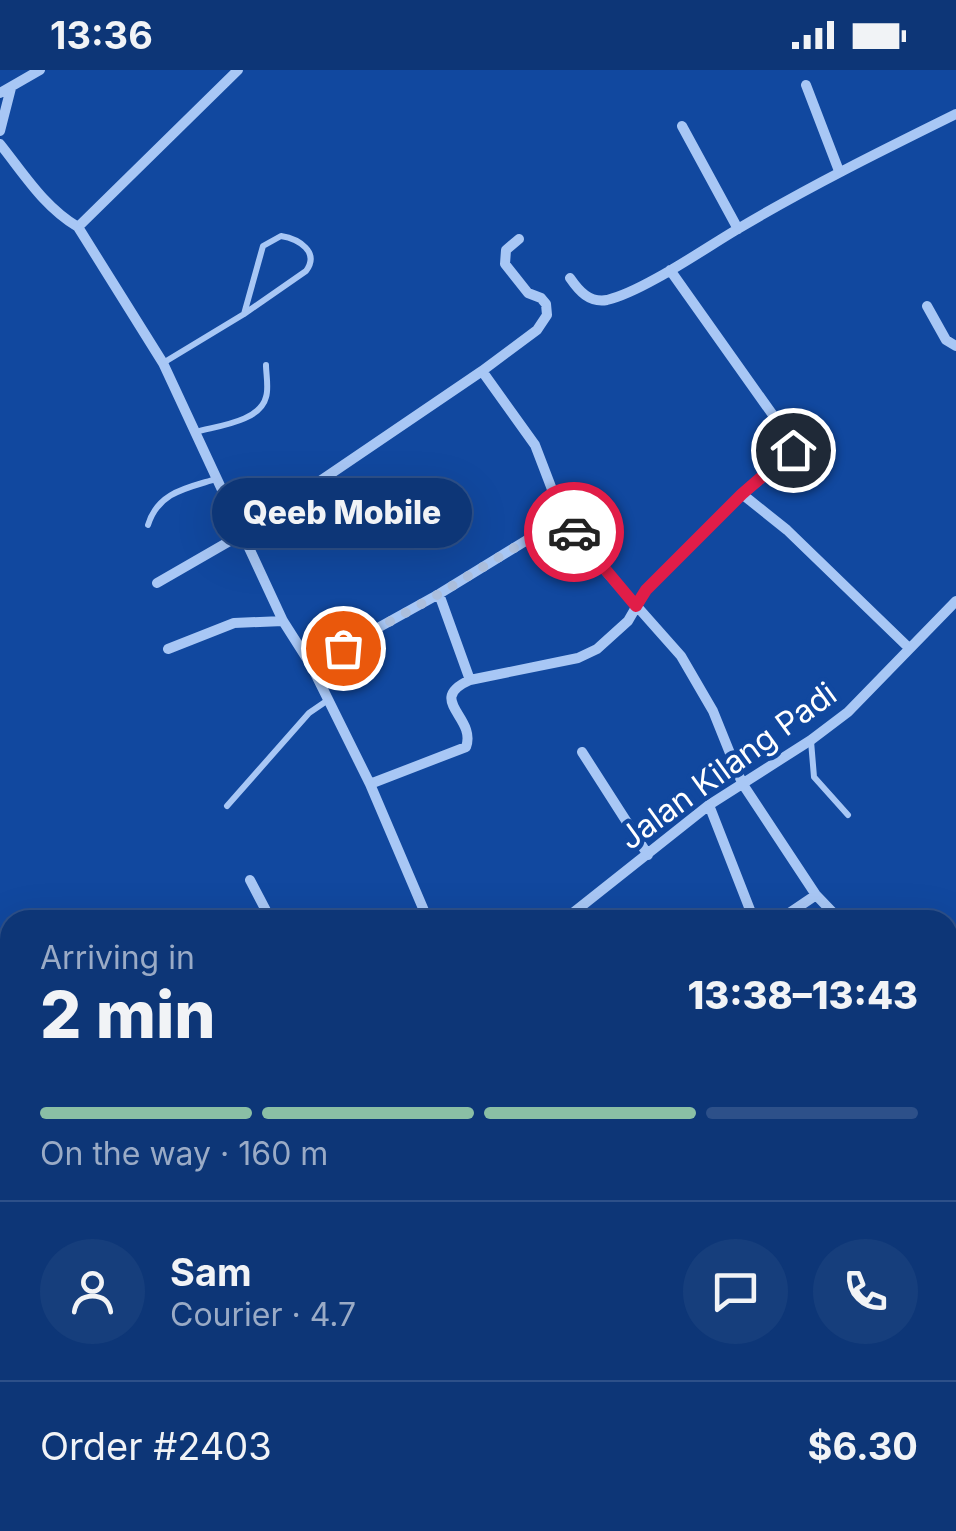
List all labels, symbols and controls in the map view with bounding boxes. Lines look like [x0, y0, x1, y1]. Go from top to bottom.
text: 13:36 [50, 12, 153, 58]
pin [751, 408, 836, 493]
icon: home [766, 423, 821, 478]
callout: Qeeb Mobile [213, 478, 473, 548]
courier [524, 482, 624, 582]
text: Qeeb Mobile [243, 493, 441, 532]
icon: car [547, 505, 602, 560]
pin [301, 606, 386, 691]
icon: bag [316, 621, 371, 676]
street label: Jalan Kilang Padi [612, 674, 844, 857]
text: Arriving in [40, 938, 195, 977]
text: 13:38–13:43 [687, 972, 918, 1018]
text: 2 min [40, 975, 216, 1054]
text: On the way · 160 m [40, 1134, 328, 1173]
button: person [40, 1239, 145, 1344]
button: chat [683, 1239, 788, 1344]
button: phone [813, 1239, 918, 1344]
text: Sam [170, 1249, 252, 1295]
text: Courier · 4.7 [170, 1295, 356, 1334]
text: Order #2403 [40, 1423, 272, 1469]
text: $6.30 [808, 1423, 918, 1469]

